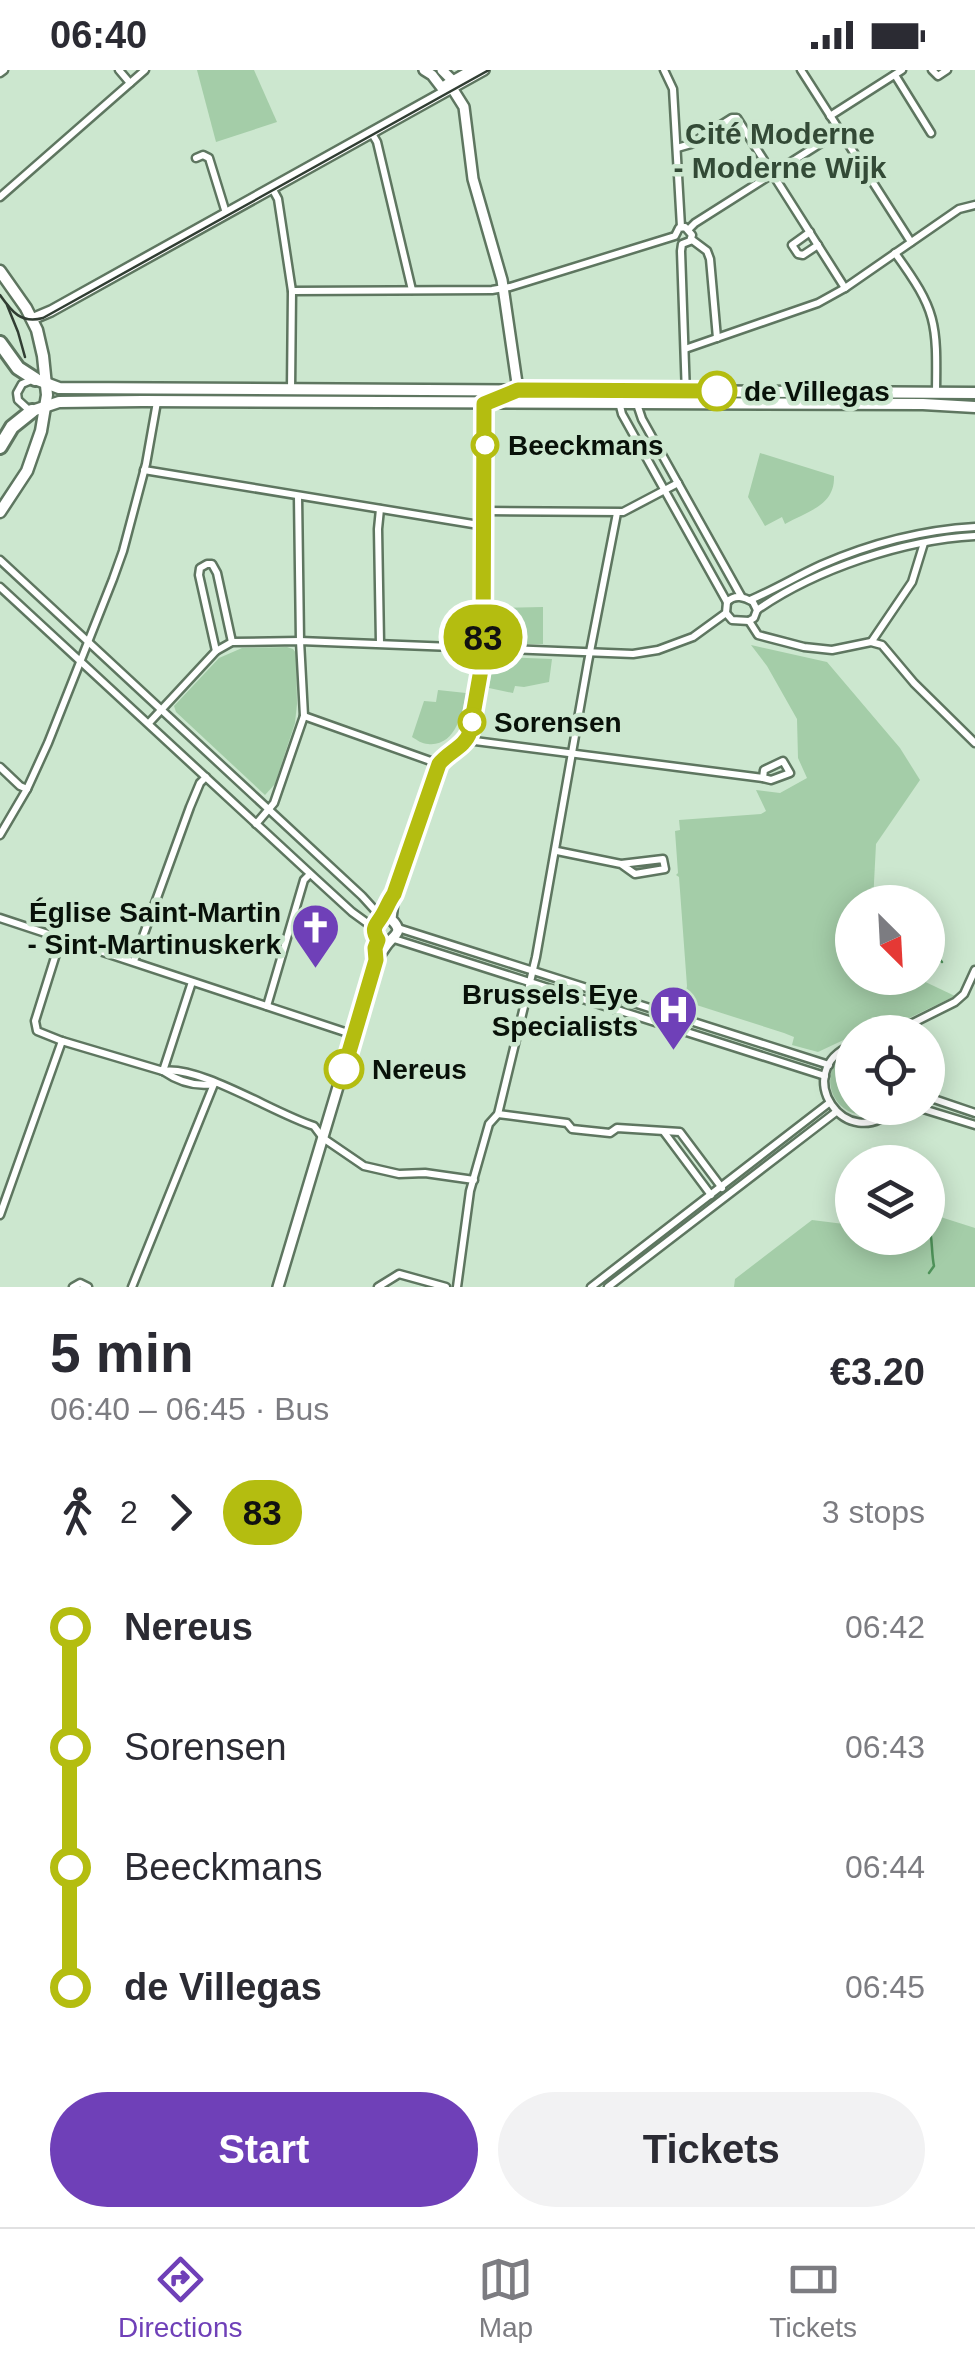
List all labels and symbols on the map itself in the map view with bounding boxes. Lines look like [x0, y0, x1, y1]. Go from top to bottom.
district label: Cité Moderne - Moderne Wijk [673, 117, 887, 184]
marker: de Villegas [698, 372, 736, 410]
place label: de Villegas [744, 376, 890, 407]
place label: Beeckmans [508, 430, 664, 461]
marker: Beeckmans [472, 432, 498, 458]
line badge: 83 [438, 604, 528, 670]
place label: Sorensen [494, 707, 622, 738]
marker: Sorensen [459, 709, 485, 735]
north arrow [835, 885, 945, 995]
place label: Église Saint-Martin - Sint-Martinuskerk [27, 897, 281, 960]
church icon: Église Saint-Martin - Sint-Martinuskerk [290, 902, 342, 970]
place label: Brussels Eye Specialists [462, 979, 638, 1042]
hospital icon: Brussels Eye Specialists [647, 984, 699, 1052]
marker: Nereus [325, 1050, 363, 1088]
place label: Nereus [372, 1054, 467, 1085]

